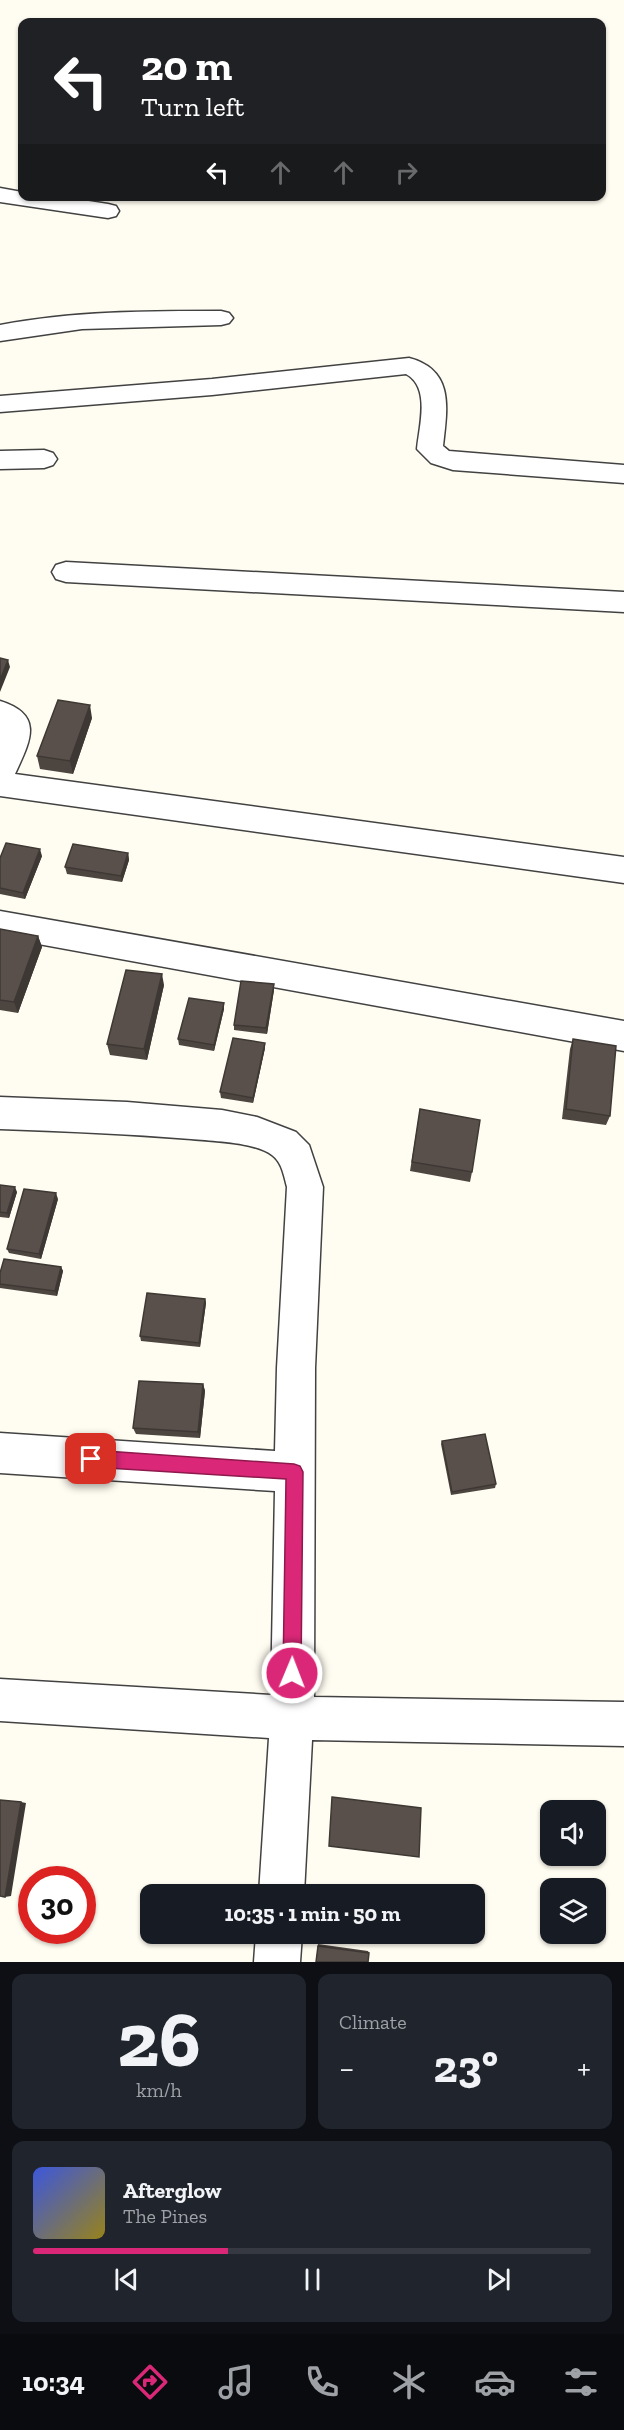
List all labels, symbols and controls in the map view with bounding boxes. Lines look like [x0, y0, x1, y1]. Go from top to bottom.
text: 20 m [141, 40, 232, 91]
icon: left [42, 42, 120, 120]
text: Turn left [141, 91, 244, 123]
icon: left [201, 156, 234, 189]
icon: ahead [264, 156, 297, 189]
icon: ahead [327, 156, 360, 189]
icon: right [390, 156, 423, 189]
pin [65, 1433, 116, 1484]
icon: arrive [74, 1442, 107, 1475]
position arrow [260, 1641, 324, 1705]
map controls [540, 1800, 606, 1944]
button: sound [540, 1800, 606, 1866]
speed limit sign: 30 [18, 1866, 96, 1944]
button: layers [540, 1878, 606, 1944]
text: 10:35 · 1 min · 50 m [224, 1900, 401, 1927]
text: 26 [117, 1992, 201, 2086]
text: Climate [339, 2010, 407, 2034]
text: 23° [434, 2040, 498, 2094]
text: − [339, 2048, 354, 2087]
text: + [577, 2048, 591, 2087]
text: km/h [136, 2078, 182, 2102]
text: Afterglow [123, 2177, 221, 2204]
text: The Pines [123, 2204, 207, 2228]
icon: previous [110, 2263, 143, 2296]
icon: pause [296, 2263, 329, 2296]
icon: next [482, 2263, 515, 2296]
icon: directions [129, 2361, 171, 2403]
icon: music [215, 2361, 257, 2403]
icon: phone [301, 2361, 343, 2403]
icon: climate [388, 2361, 430, 2403]
icon: car [474, 2361, 516, 2403]
icon: filters [560, 2361, 602, 2403]
text: 10:34 [22, 2366, 85, 2398]

